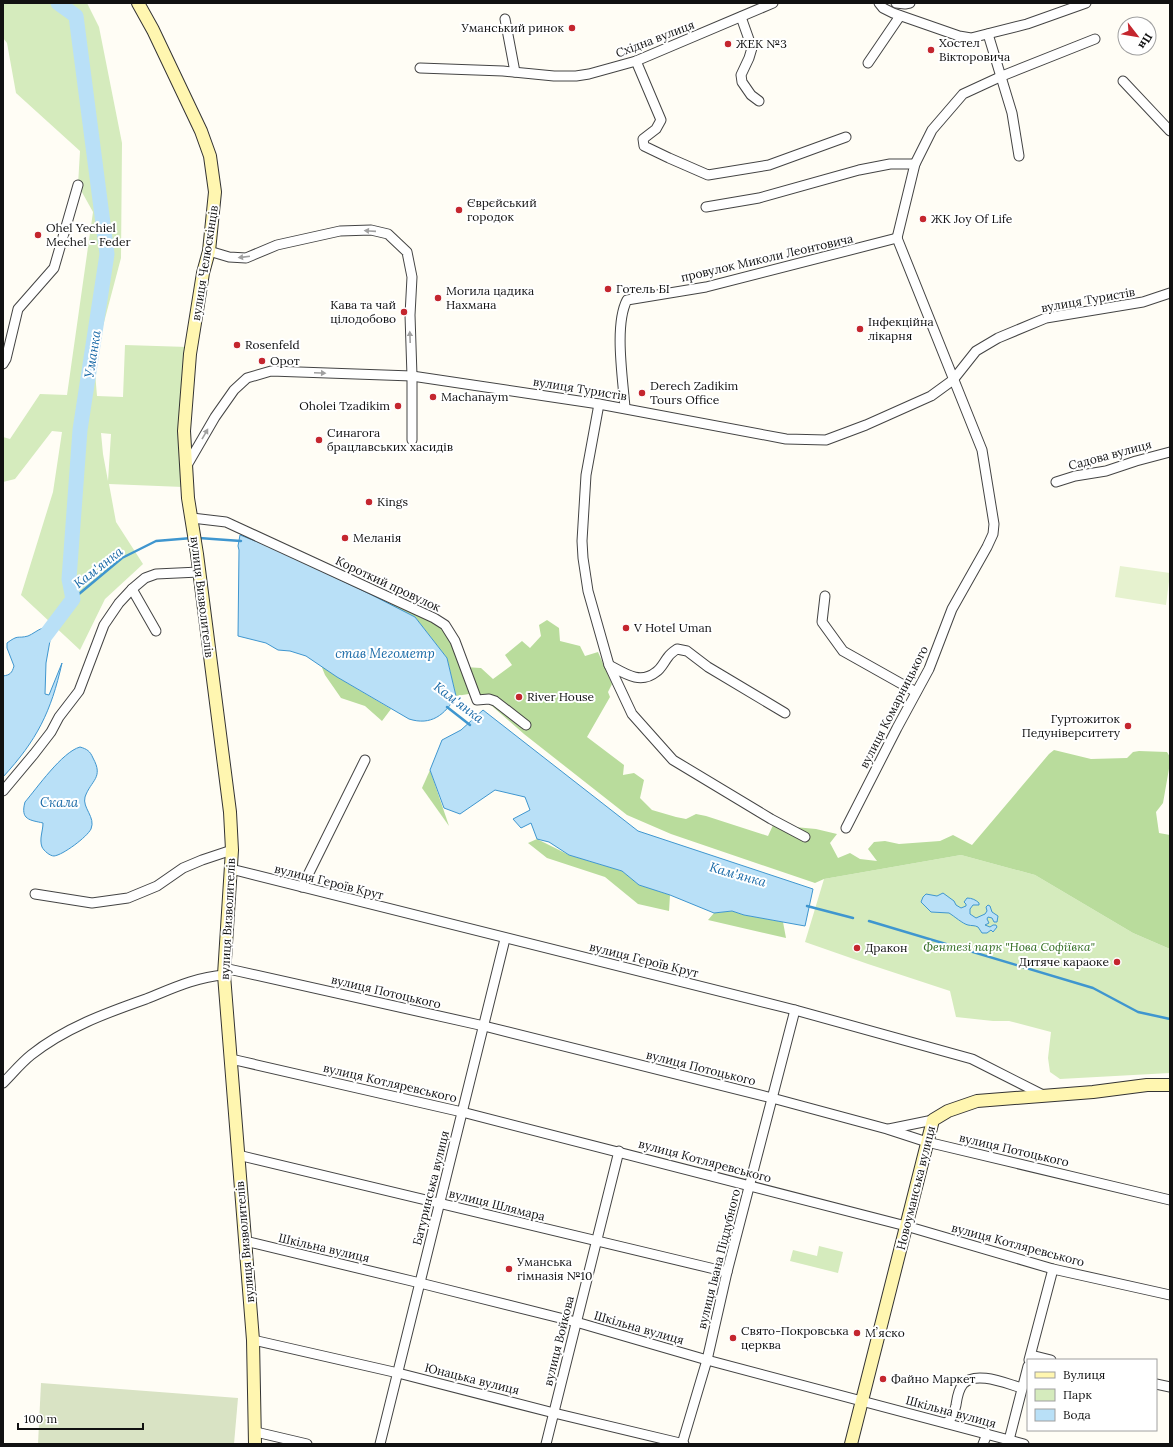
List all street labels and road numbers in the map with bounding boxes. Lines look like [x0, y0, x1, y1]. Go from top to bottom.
street label: Східна вулиця [613, 17, 696, 60]
street label: вулиця Челюскінців [188, 204, 221, 322]
street label: провулок Миколи Леонтовича [679, 230, 854, 285]
street label: вулиця Туристів [1040, 284, 1136, 315]
street label: вулиця Туристів [532, 374, 628, 403]
street label: Садова вулиця [1067, 436, 1153, 473]
street label: вулиця Визволителів [188, 536, 217, 658]
street label: Короткий провулок [333, 553, 444, 615]
street label: вулиця Комарницького [856, 643, 931, 771]
street label: вулиця Визволителів [217, 858, 238, 980]
street label: вулиця Героїв Крут [273, 861, 385, 902]
street label: вулиця Героїв Крут [588, 939, 700, 980]
street label: вулиця Потоцького [330, 972, 442, 1011]
street label: вулиця Потоцького [645, 1047, 757, 1088]
street label: вулиця Котляревського [322, 1060, 459, 1105]
street label: Новоуманська вулиця [893, 1124, 938, 1252]
street label: Батуринська вулиця [409, 1129, 452, 1247]
street label: вулиця Потоцького [958, 1130, 1070, 1169]
street label: вулиця Котляревського [637, 1136, 773, 1185]
street label: вулиця Визволителів [232, 1181, 257, 1303]
street label: вулиця Шлямара [448, 1185, 547, 1224]
street label: вулиця Івана Піддубного [694, 1187, 743, 1330]
street label: вулиця Котляревського [950, 1220, 1086, 1269]
street label: Шкільна вулиця [277, 1230, 371, 1265]
street label: вулиця Войкова [540, 1294, 577, 1387]
street label: Шкільна вулиця [592, 1308, 686, 1348]
street label: Юнацька вулиця [423, 1360, 521, 1398]
street label: Шкільна вулиця [904, 1392, 998, 1431]

